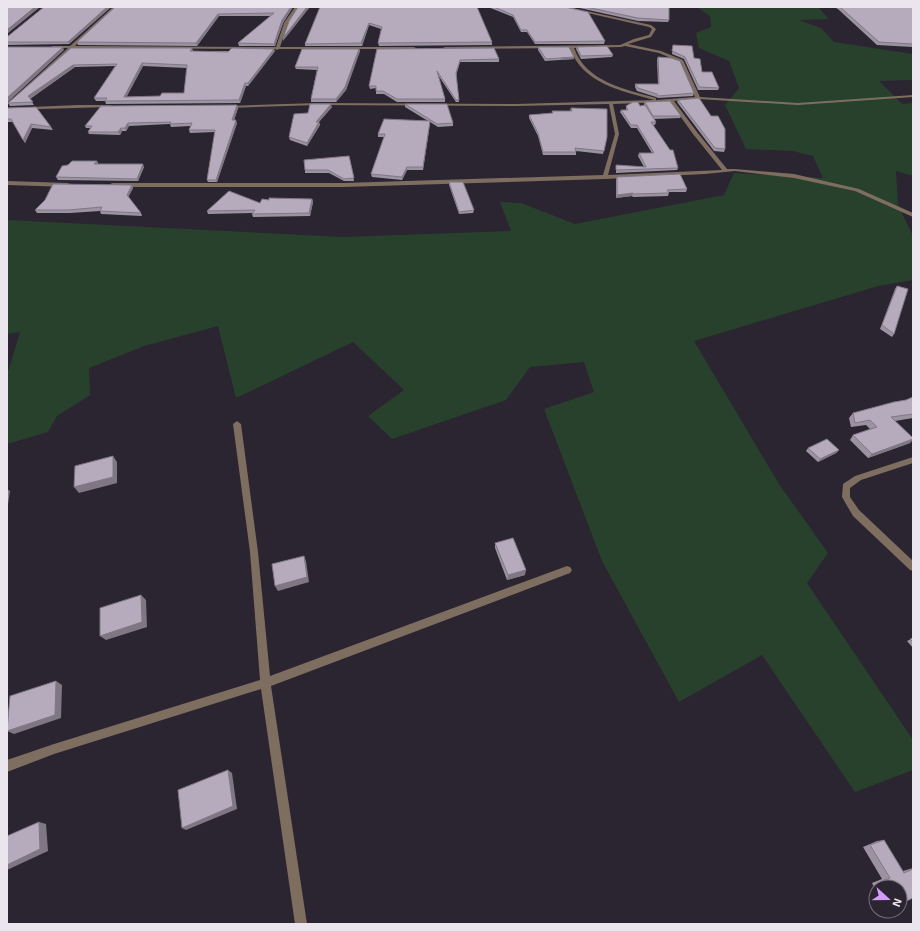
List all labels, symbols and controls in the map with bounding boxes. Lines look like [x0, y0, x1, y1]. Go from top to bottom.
north arrow [868, 879, 908, 919]
text: N [890, 897, 905, 909]

